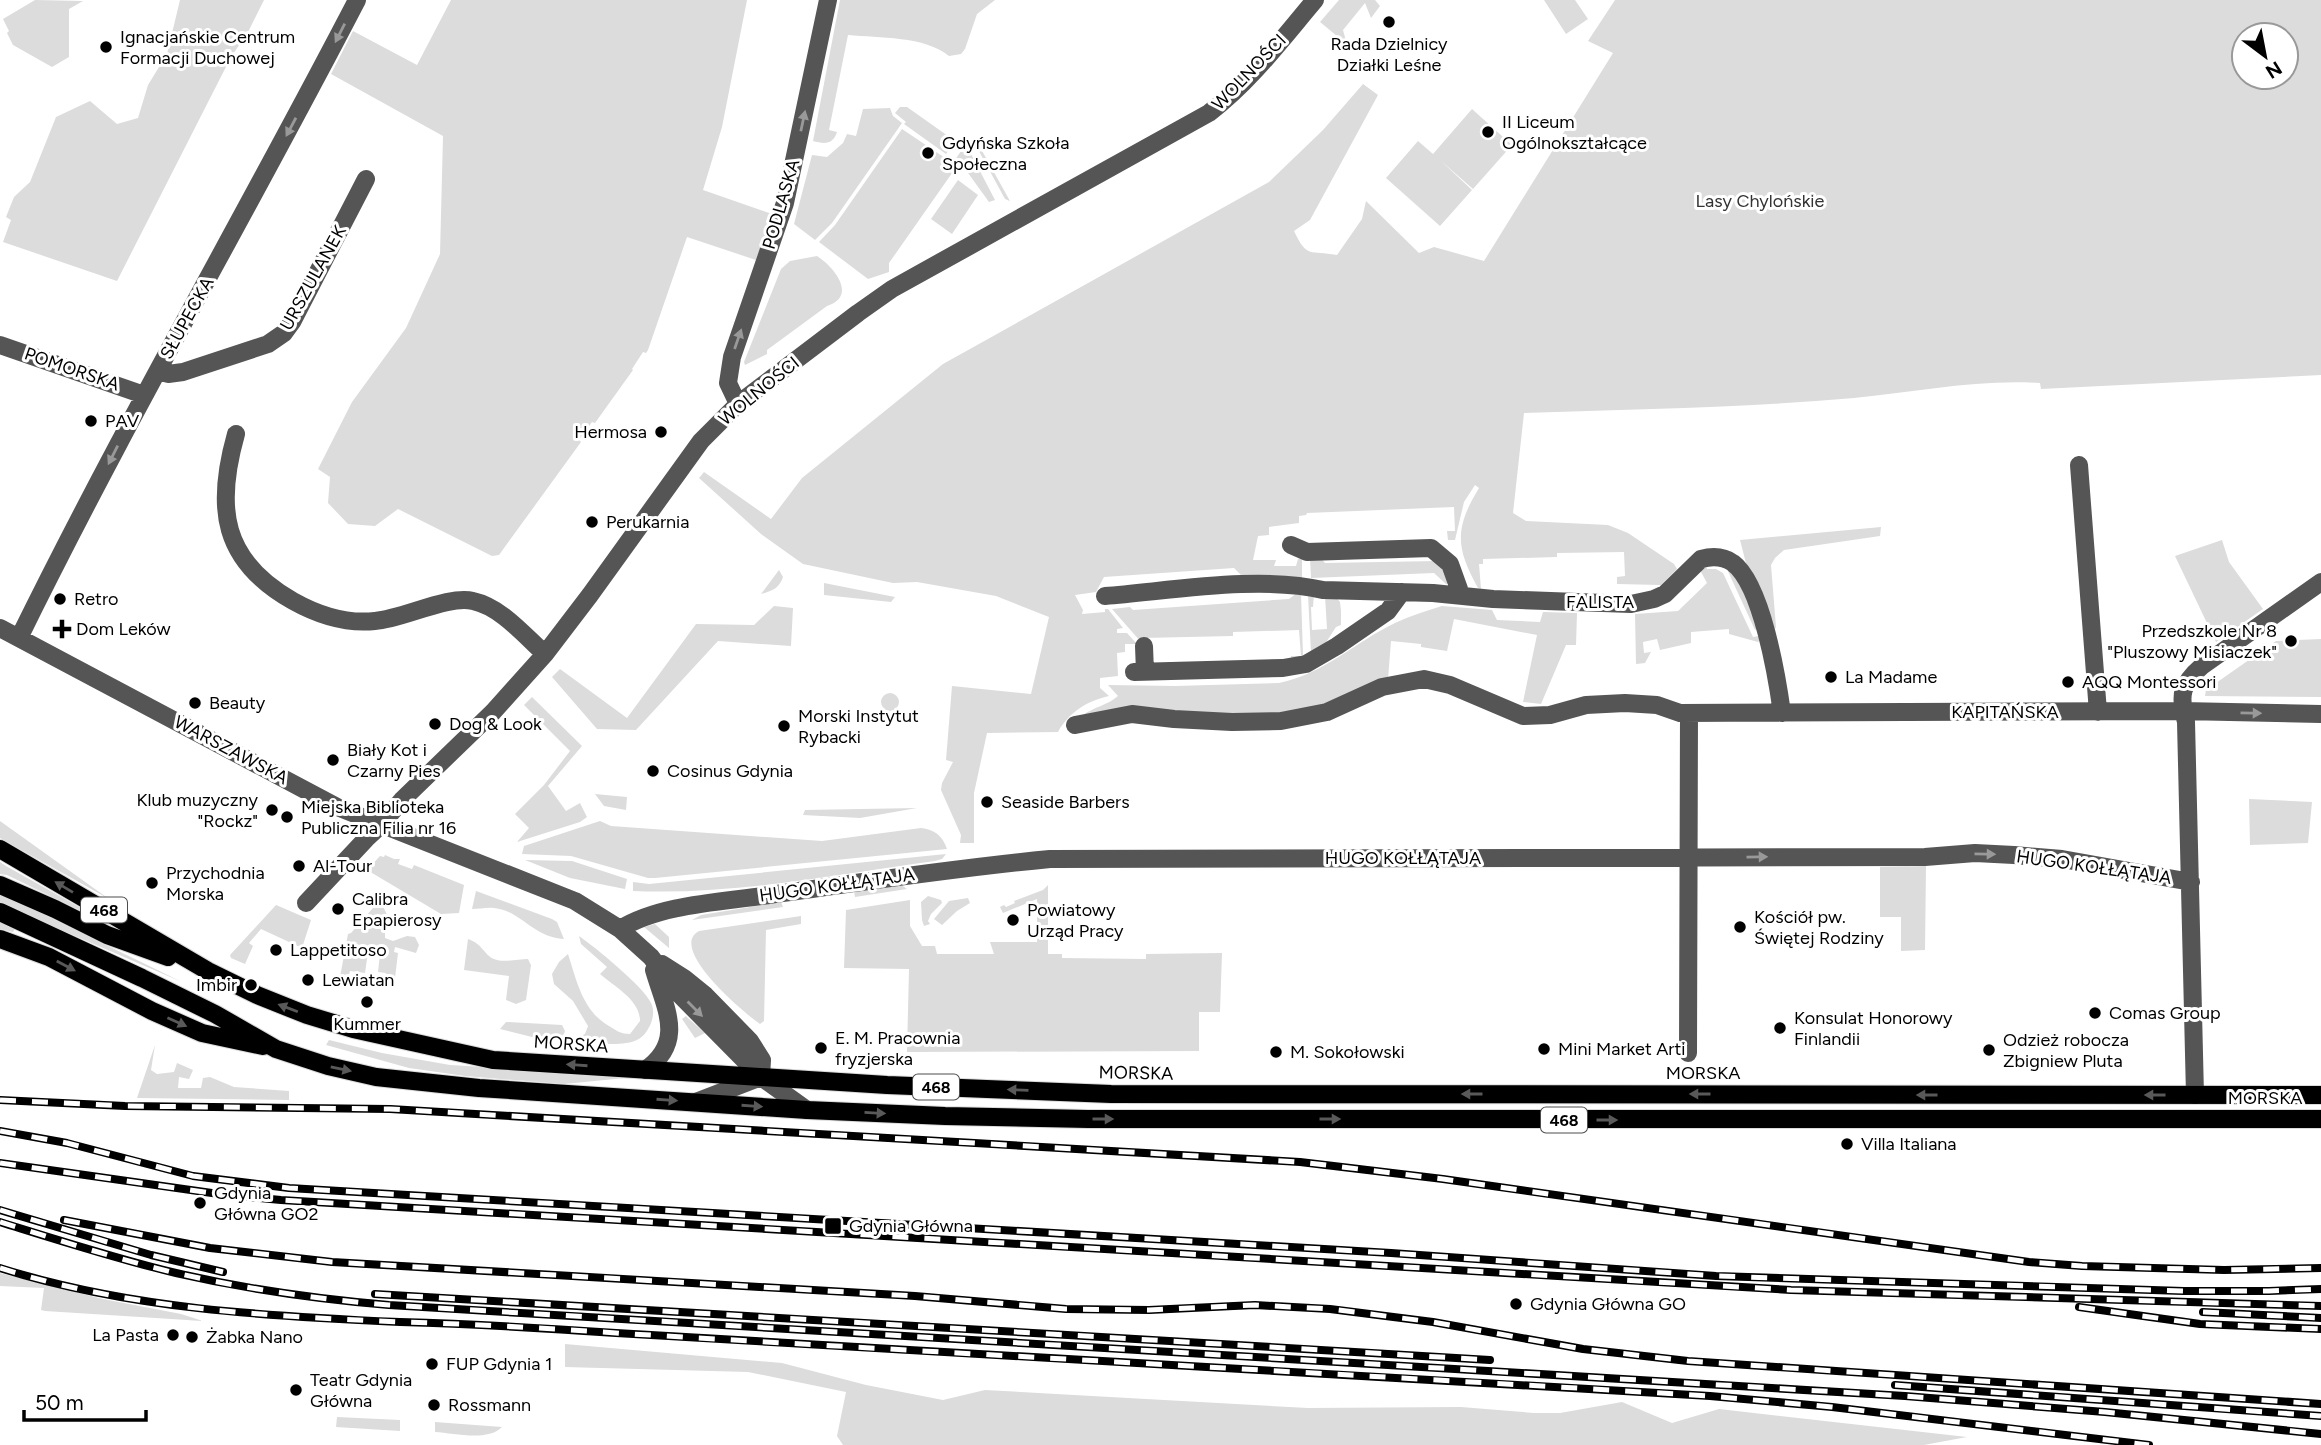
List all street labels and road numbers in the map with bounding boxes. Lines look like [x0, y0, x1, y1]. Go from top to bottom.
street label: WOLNOŚCI [1207, 29, 1291, 115]
street label: PODLASKA [758, 156, 804, 252]
street label: URSZULANEK [275, 222, 351, 334]
street label: SŁUPECKA [155, 273, 219, 363]
street label: POMORSKA [22, 342, 122, 396]
street label: WOLNOŚCI [714, 352, 804, 430]
street label: FALISTA [1566, 591, 1634, 613]
street label: KAPITAŃSKA [1951, 701, 2059, 723]
street label: WARSZAWSKA [170, 711, 292, 789]
street label: HUGO KOŁŁĄTAJA [2015, 845, 2173, 889]
street label: HUGO KOŁŁĄTAJA [1325, 847, 1481, 869]
street label: HUGO KOŁŁĄTAJA [758, 863, 916, 907]
road number: 468 [81, 898, 127, 922]
street label: MORSKA [533, 1030, 609, 1058]
street label: MORSKA [1098, 1061, 1174, 1085]
street label: MORSKA [1666, 1062, 1740, 1084]
road number: 468 [913, 1074, 959, 1100]
street label: MORSKA [2228, 1087, 2302, 1109]
road number: 468 [1541, 1108, 1587, 1132]

